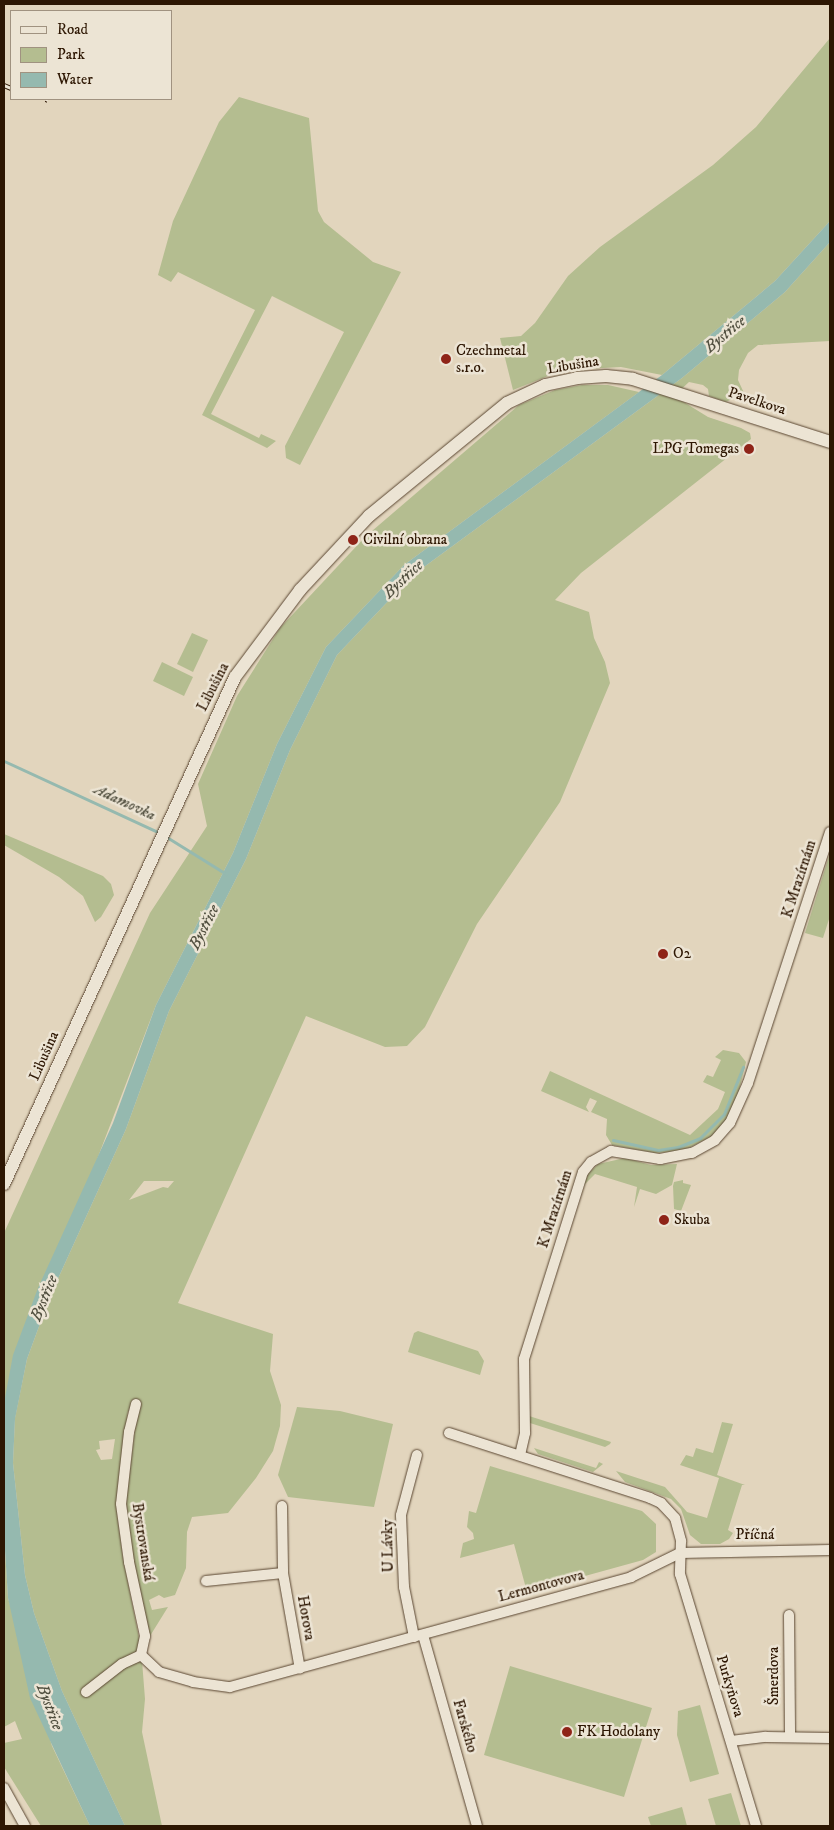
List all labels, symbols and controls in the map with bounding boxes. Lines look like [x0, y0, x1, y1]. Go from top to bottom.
legend [10, 10, 172, 100]
text: Road [57, 20, 88, 39]
text: Park [57, 45, 85, 64]
text: Water [57, 70, 93, 89]
water label: Bystřice [701, 311, 749, 357]
place label: Czechmetal s.r.o. [456, 341, 526, 376]
street label: Libušina [546, 352, 600, 378]
marker: Czechmetal s.r.o. [440, 353, 452, 365]
street label: Pavelkova [726, 383, 788, 419]
place label: LPG Tomegas [653, 440, 739, 458]
marker: LPG Tomegas [743, 443, 755, 455]
place label: Civilní obrana [363, 531, 447, 549]
marker: Civilní obrana [347, 534, 359, 546]
water label: Bystřice [379, 556, 427, 602]
street label: Libušina [193, 660, 233, 714]
water label: Adamovka [91, 779, 159, 825]
street label: K Mrazírnám [778, 838, 820, 920]
water label: Bystřice [185, 901, 223, 953]
place label: O2 [673, 945, 691, 963]
marker: O2 [657, 948, 669, 960]
street label: Libušina [25, 1029, 63, 1083]
street label: K Mrazírnám [534, 1168, 576, 1250]
place label: Skuba [674, 1211, 710, 1229]
marker: Skuba [658, 1214, 670, 1226]
water label: Bystřice [26, 1272, 62, 1324]
street label: Bystrovanská [128, 1502, 158, 1582]
street label: U Lávky [379, 1519, 397, 1573]
street label: Příčná [736, 1526, 774, 1544]
street label: Lermontovova [496, 1566, 586, 1606]
street label: Horova [293, 1594, 319, 1642]
street label: Šmerdova [765, 1647, 783, 1705]
street label: Purkyňova [712, 1653, 748, 1719]
water label: Bystřice [33, 1681, 67, 1733]
street label: Farského [449, 1697, 481, 1755]
place label: FK Hodolany [577, 1723, 660, 1741]
marker: FK Hodolany [561, 1726, 573, 1738]

